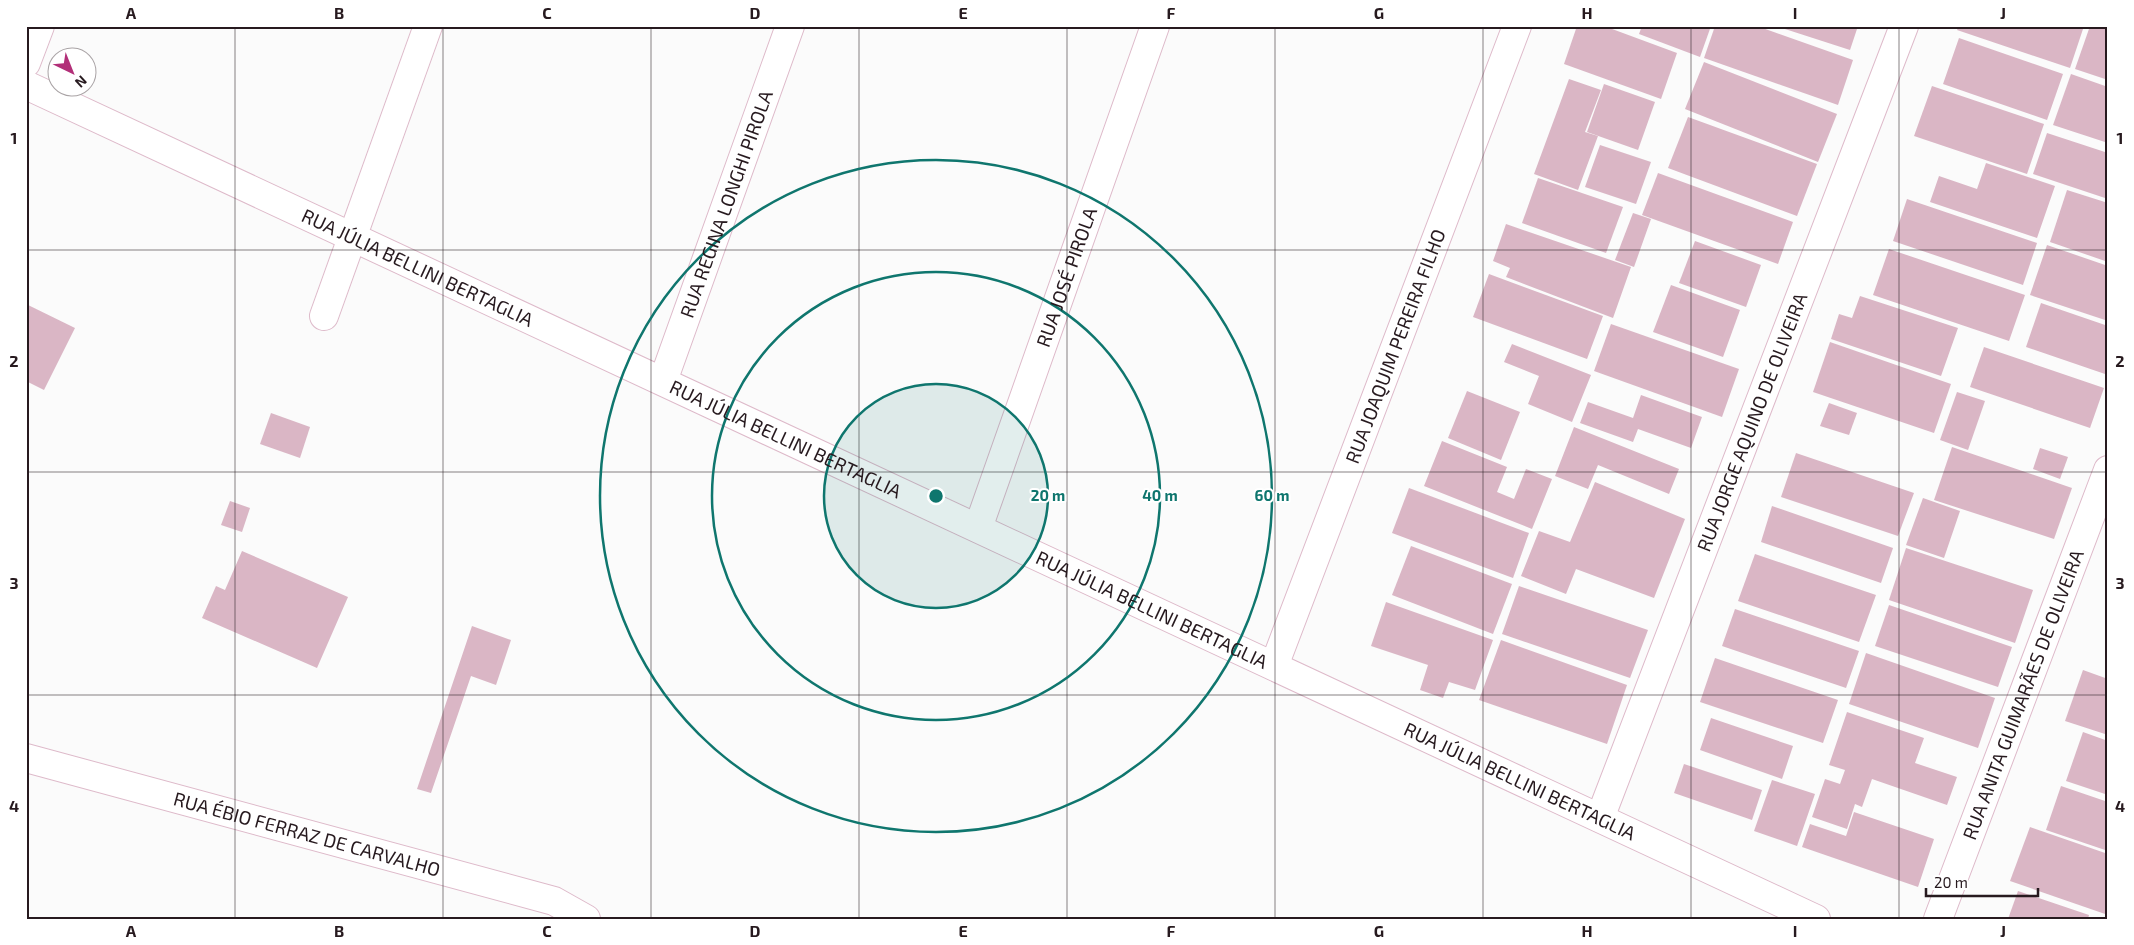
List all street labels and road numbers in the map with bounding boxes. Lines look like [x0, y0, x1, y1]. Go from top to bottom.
street label: RUA REGINA LONGHI PIROLA [675, 87, 777, 321]
street label: RUA JÚLIA BELLINI BERTAGLIA [298, 203, 537, 331]
street label: RUA JOSÉ PIROLA [1031, 204, 1101, 350]
street label: RUA JOAQUIM PEREIRA FILHO [1340, 226, 1450, 466]
street label: RUA JORGE AQUINO DE OLIVEIRA [1691, 289, 1812, 555]
street label: RUA JÚLIA BELLINI BERTAGLIA [666, 375, 905, 502]
street label: RUA JÚLIA BELLINI BERTAGLIA [1033, 545, 1272, 673]
street label: RUA ANITA GUIMARÃES DE OLIVEIRA [1957, 546, 2088, 843]
street label: RUA JÚLIA BELLINI BERTAGLIA [1401, 717, 1640, 844]
street label: RUA ÉBIO FERRAZ DE CARVALHO [171, 786, 443, 881]

